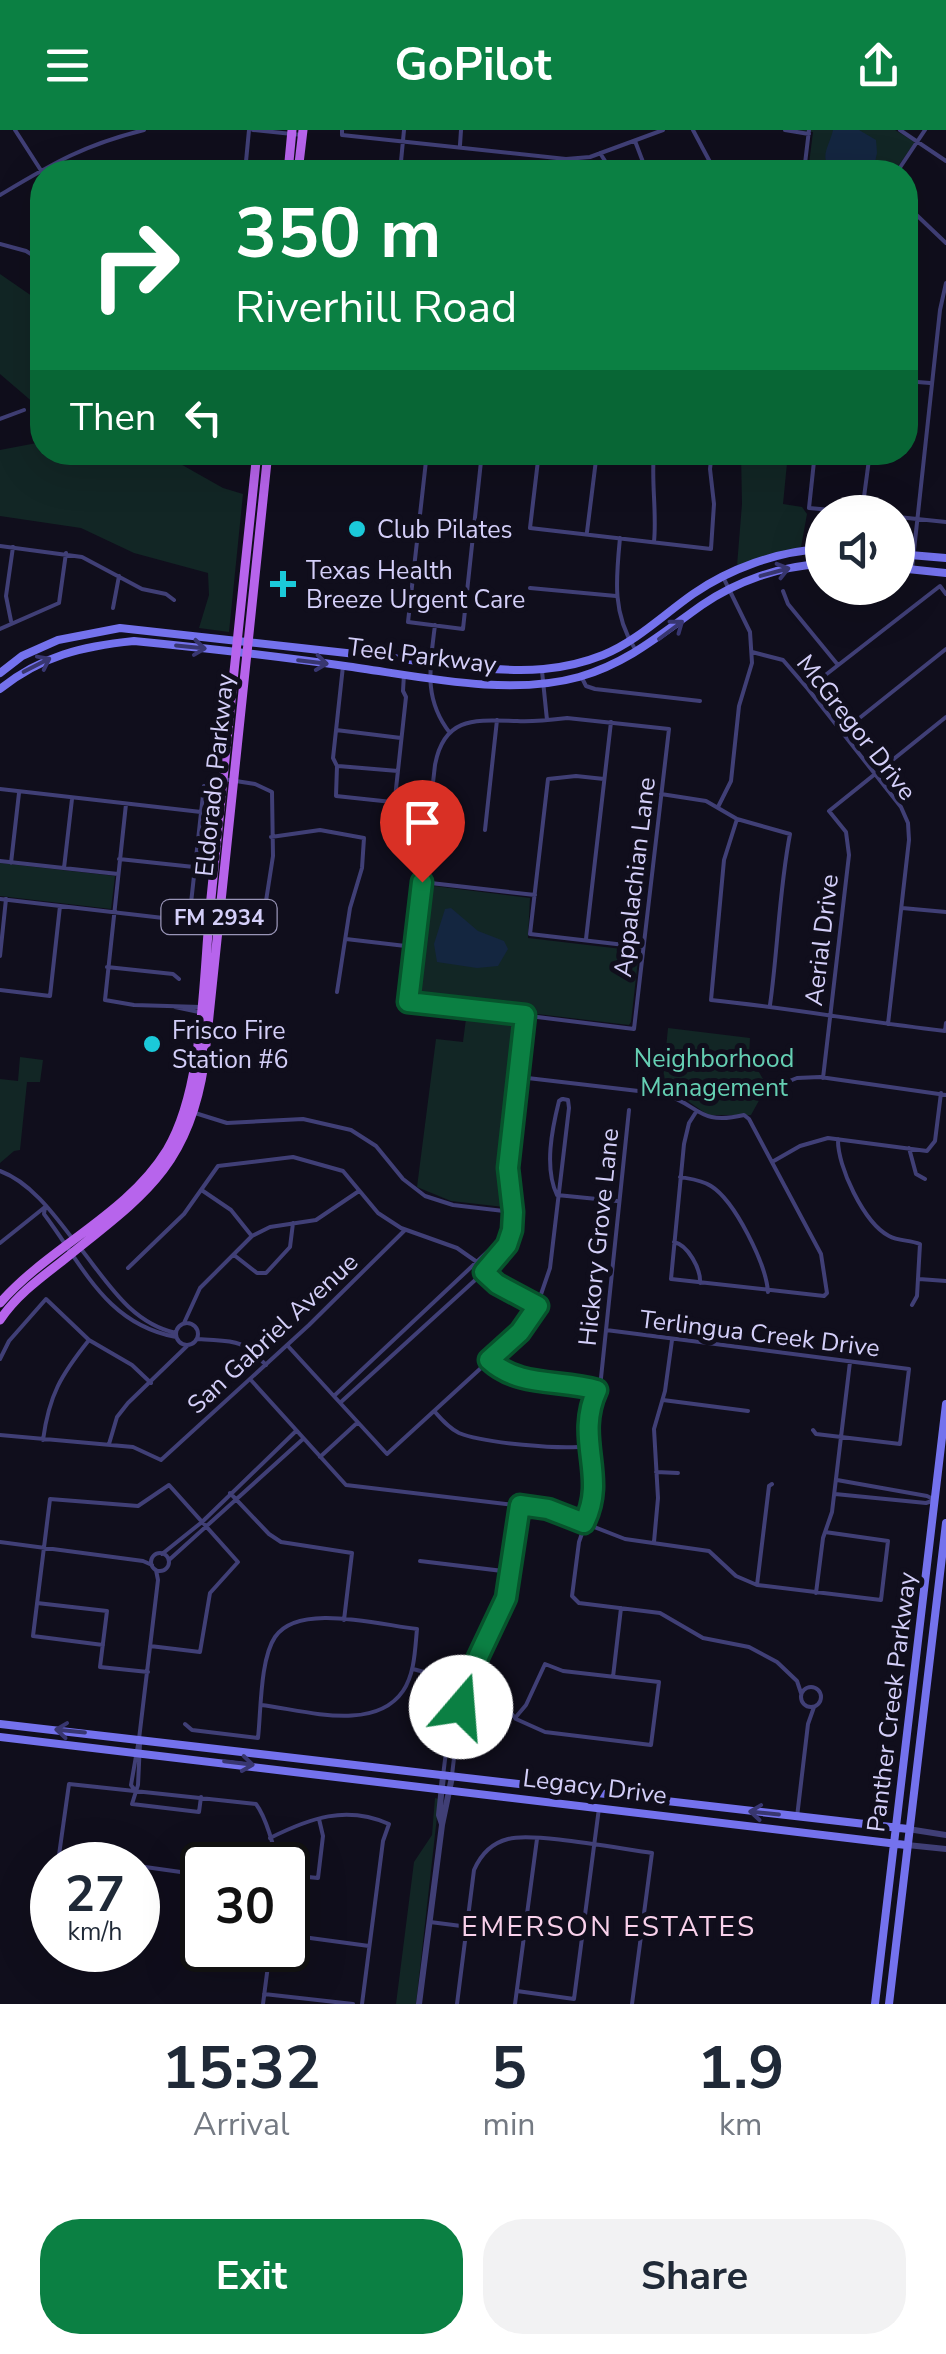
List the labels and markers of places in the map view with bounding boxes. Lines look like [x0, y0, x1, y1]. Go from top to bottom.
place label: Club Pilates [377, 513, 512, 547]
marker: Club Pilates [346, 518, 368, 540]
place label: Texas Health Breeze Urgent Care [306, 554, 525, 617]
marker: Texas Health Breeze Urgent Care [270, 571, 296, 597]
pin [380, 780, 465, 883]
place label: Frisco Fire Station #6 [172, 1014, 288, 1077]
marker: Frisco Fire Station #6 [141, 1033, 163, 1055]

